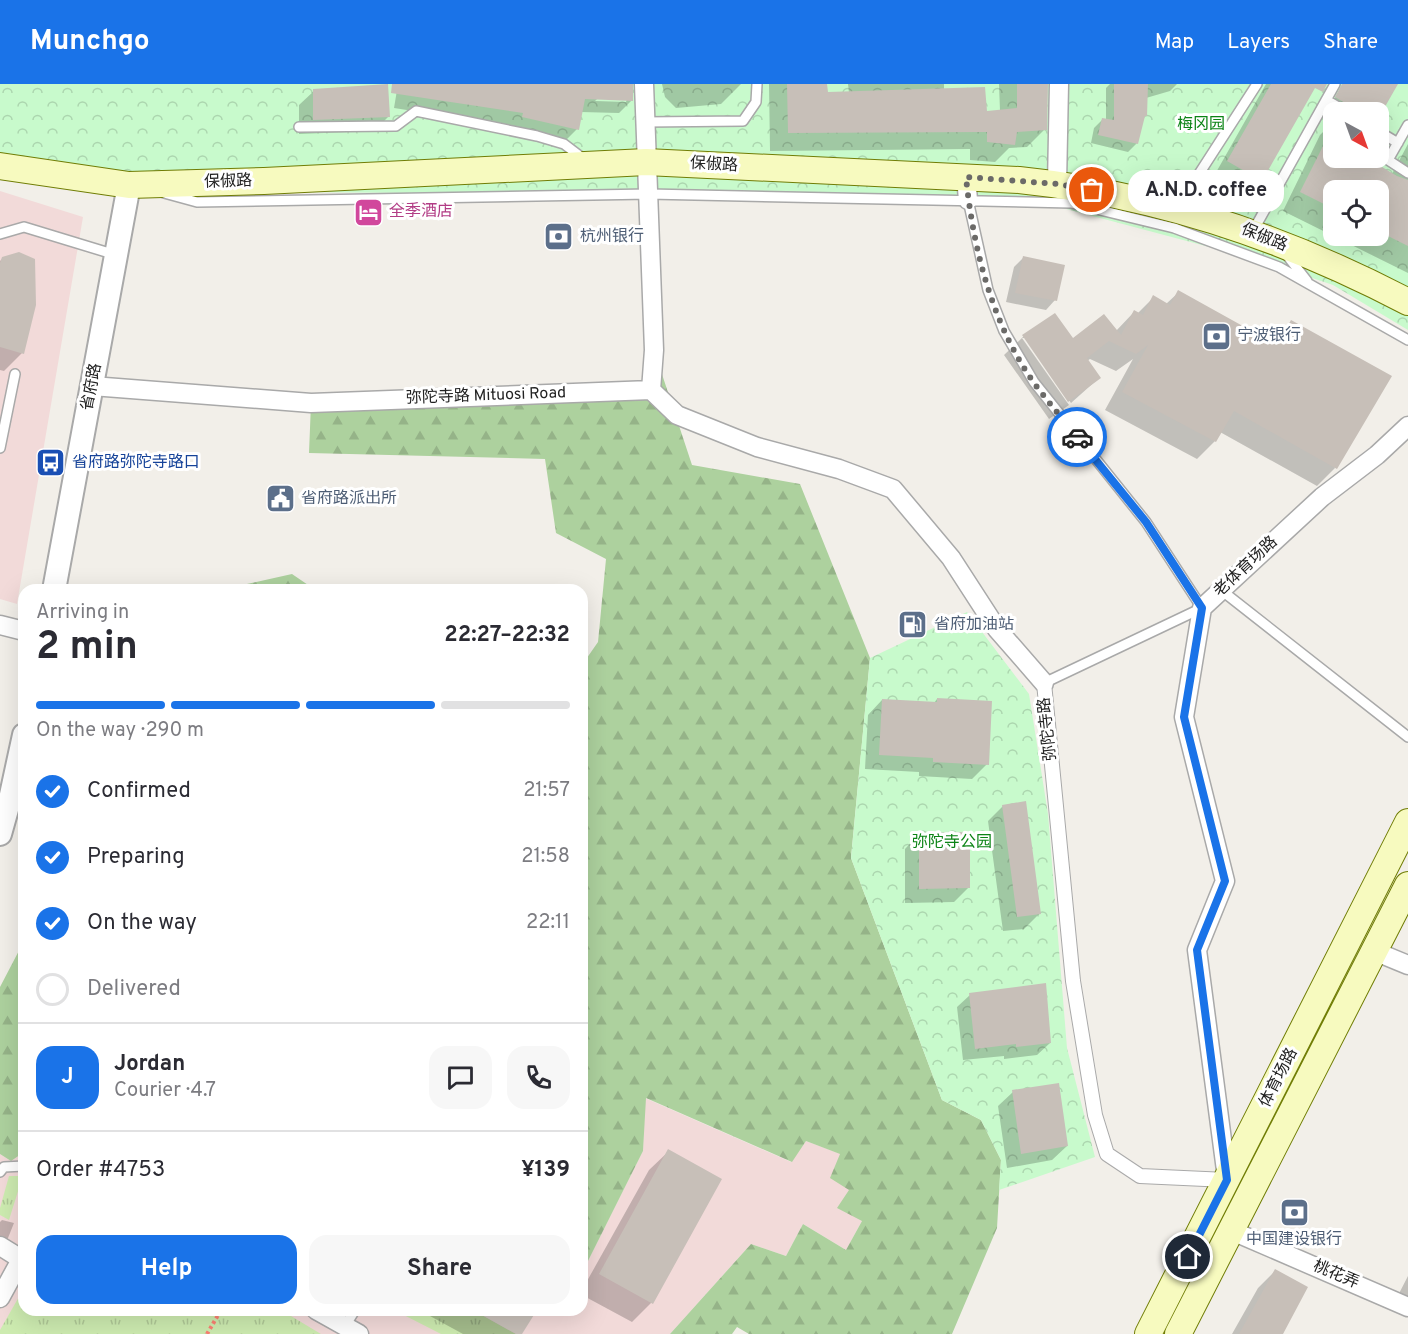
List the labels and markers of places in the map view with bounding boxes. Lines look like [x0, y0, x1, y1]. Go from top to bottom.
pin [1066, 164, 1117, 215]
callout: A.N.D. coffee [1128, 169, 1284, 211]
hotel icon: 全季酒店 [352, 196, 384, 228]
place label: 全季酒店 [389, 202, 453, 222]
bank icon: 杭州银行 [543, 221, 575, 253]
place label: 杭州银行 [580, 227, 644, 247]
bank icon: 宁波银行 [1200, 320, 1232, 352]
place label: 宁波银行 [1237, 326, 1301, 346]
bus stop icon: 省府路弥陀寺路口 [35, 447, 67, 479]
place label: 省府路弥陀寺路口 [72, 453, 200, 473]
public building icon: 省府路派出所 [264, 483, 296, 515]
place label: 省府路派出所 [301, 489, 397, 509]
fuel station icon: 省府加油站 [897, 609, 929, 641]
place label: 省府加油站 [934, 615, 1014, 635]
bank icon: 中国建设银行 [1278, 1196, 1310, 1228]
place label: 中国建设银行 [1246, 1230, 1342, 1250]
pin [1162, 1231, 1213, 1282]

